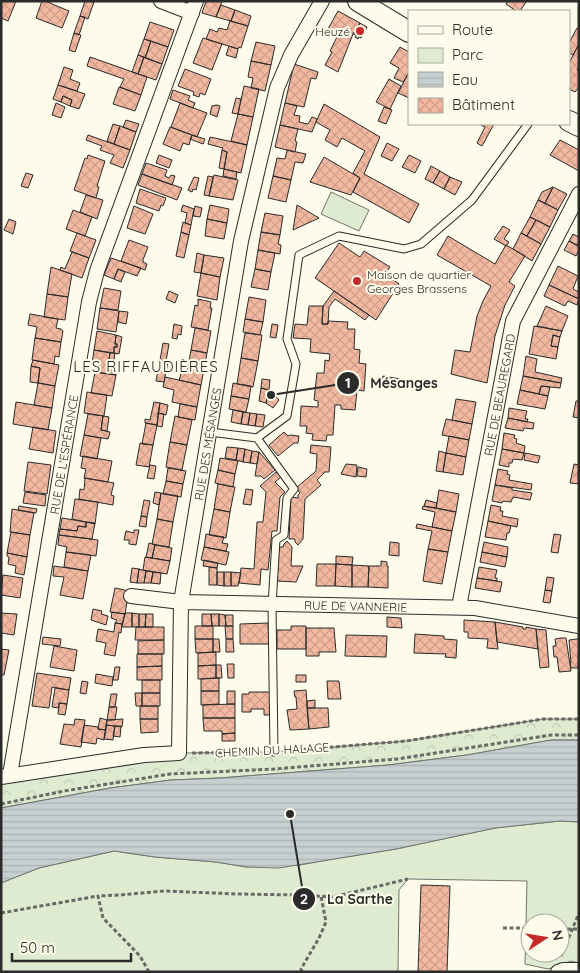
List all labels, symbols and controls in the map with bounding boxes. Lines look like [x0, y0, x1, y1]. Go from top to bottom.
legend [408, 10, 570, 125]
text: Route [452, 20, 493, 39]
place label: Heuzé [315, 24, 350, 39]
marker: Heuzé [354, 25, 366, 37]
text: Parc [452, 45, 483, 64]
text: Eau [452, 70, 478, 89]
text: Bâtiment [452, 95, 515, 114]
place label: Maison de quartier Georges Brassens [367, 267, 472, 296]
marker: Maison de quartier Georges Brassens [351, 275, 363, 287]
street label: RUE DE BEAUREGARD [480, 332, 518, 457]
district label: LES RIFFAUDIÈRES [73, 357, 219, 376]
callout: Mésanges [335, 369, 448, 398]
text: 1 [345, 373, 351, 392]
text: Mésanges [370, 374, 438, 392]
street label: RUE DES MÉSANGES [191, 386, 224, 501]
street label: RUE DE L'ESPÉRANCE [46, 393, 81, 515]
street label: RUE DE VANNERIE [304, 597, 407, 614]
street label: CHEMIN DU HALAGE [215, 740, 330, 760]
callout: La Sarthe [292, 884, 403, 913]
text: 2 [300, 889, 308, 908]
text: La Sarthe [327, 890, 393, 908]
north arrow [520, 913, 570, 963]
text: N [548, 928, 568, 942]
scale bar [12, 930, 131, 962]
text: 50 m [20, 938, 55, 957]

